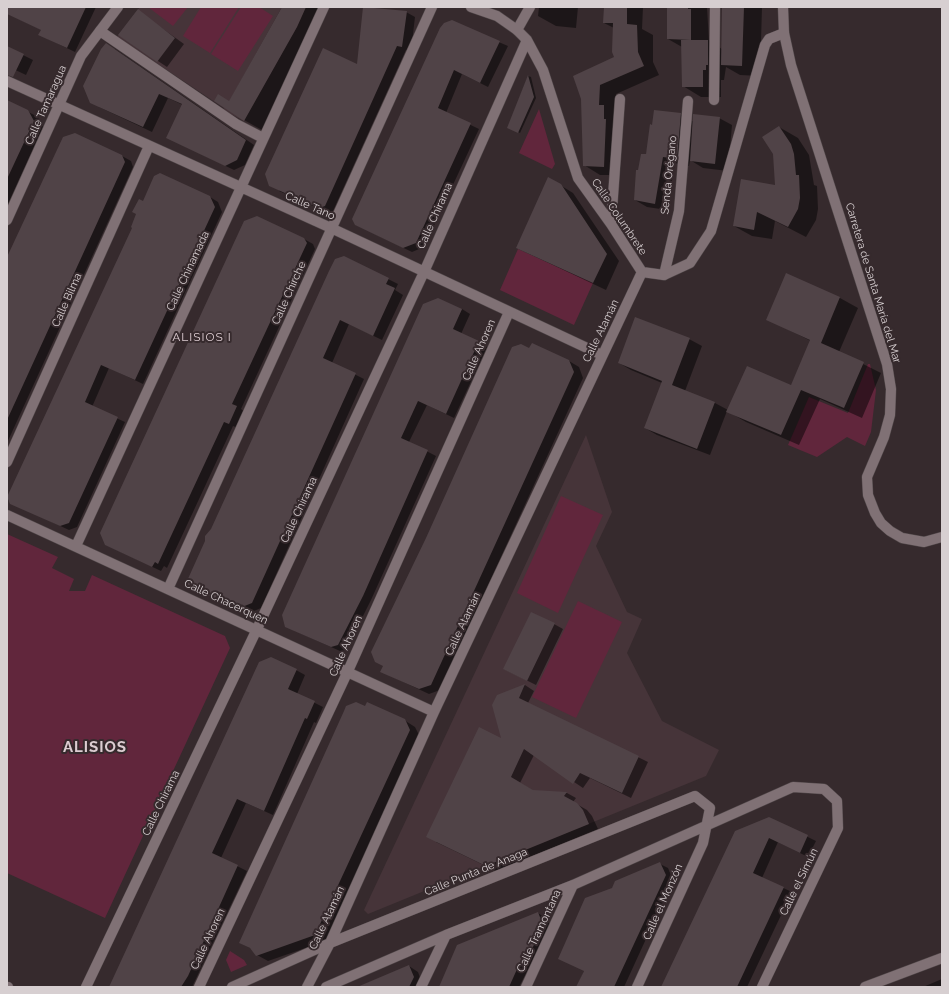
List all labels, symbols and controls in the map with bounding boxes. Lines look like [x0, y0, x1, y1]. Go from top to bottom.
street label: Calle Tamaragua [23, 63, 69, 147]
street label: Senda Orégano [658, 135, 680, 215]
street label: Calle Columbrete [589, 176, 649, 258]
street label: Calle Chirama [415, 181, 455, 251]
street label: Calle Tano [283, 189, 337, 223]
street label: Carretera de Santa María del Mar [842, 201, 904, 365]
street label: Calle Chinamada [164, 229, 212, 313]
street label: Calle Chirche [269, 259, 309, 327]
street label: Calle Bilma [49, 271, 85, 329]
street label: Calle Atamán [580, 297, 622, 365]
street label: Calle Ahoren [460, 317, 498, 383]
district label: ALISIOS I [172, 330, 232, 344]
street label: Calle Chirama [278, 475, 320, 545]
street label: Calle Chacerquen [182, 577, 270, 627]
street label: Calle Atamán [443, 590, 483, 658]
street label: Calle Ahoren [327, 613, 365, 679]
district label: ALISIOS [63, 738, 127, 756]
street label: Calle Chirama [139, 768, 183, 838]
street label: Calle Punta de Anaga [423, 845, 529, 899]
street label: Calle el Simún [777, 846, 821, 918]
street label: Calle el Monzón [640, 862, 686, 942]
street label: Calle Atamán [307, 884, 347, 952]
street label: Calle Tramontana [514, 888, 564, 974]
street label: Calle Ahoren [188, 906, 228, 972]

